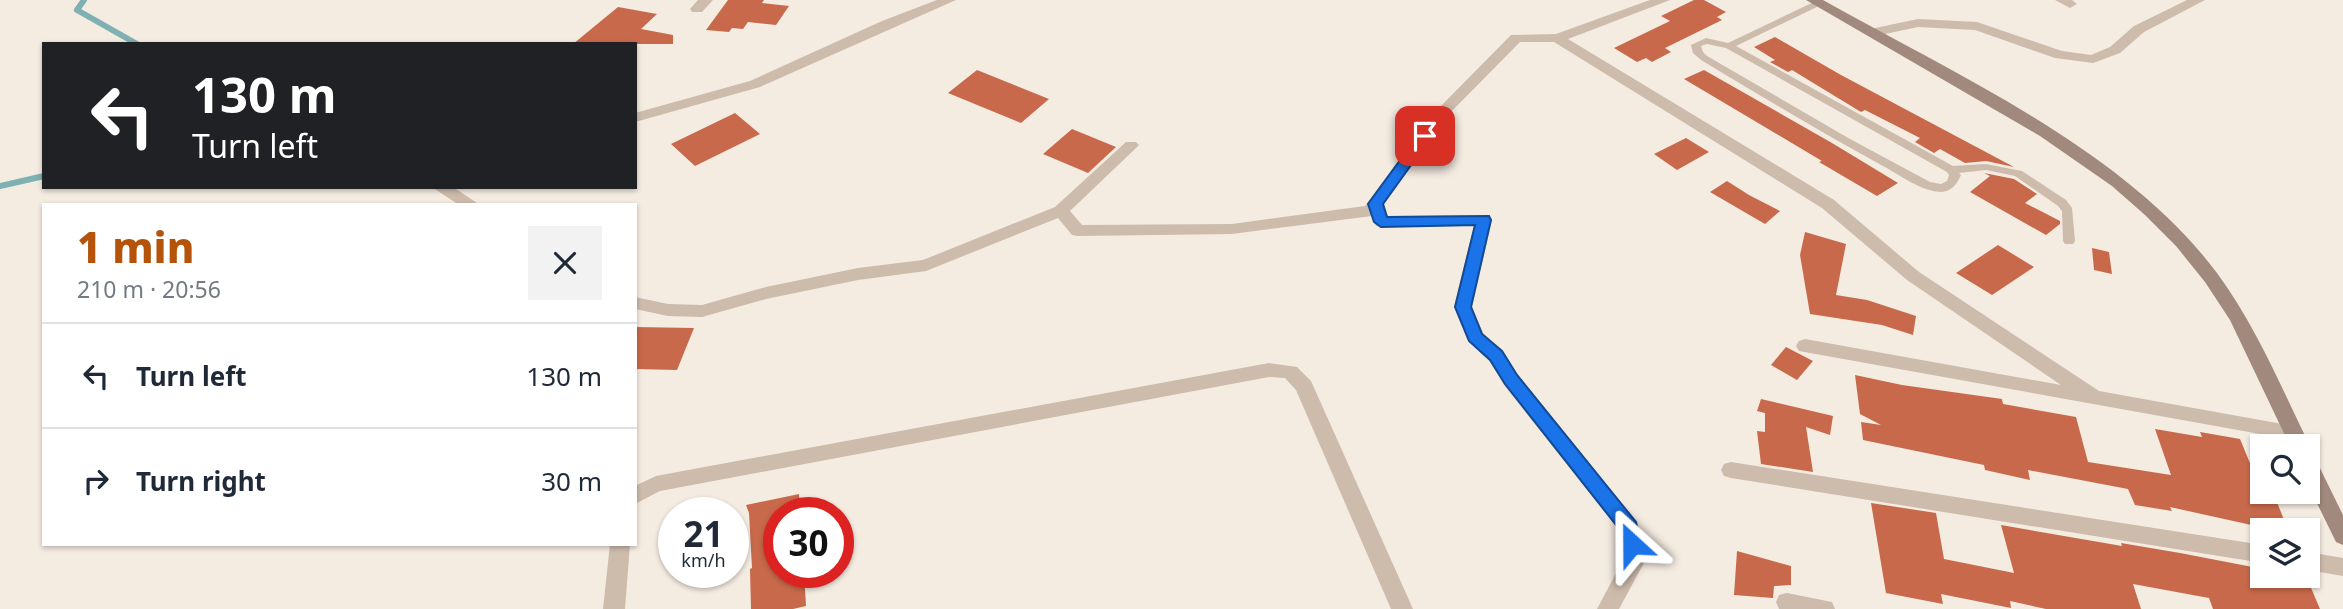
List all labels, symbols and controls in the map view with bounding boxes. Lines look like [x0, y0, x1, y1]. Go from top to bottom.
text: 130 m [192, 61, 337, 127]
icon: left [77, 70, 168, 161]
pin [1395, 106, 1455, 166]
icon: arrive [1406, 117, 1444, 155]
text: Turn left [192, 124, 318, 167]
text: 1 min [77, 218, 194, 275]
button: close [528, 226, 602, 300]
text: 210 m · 20:56 [77, 273, 221, 305]
icon: left [77, 357, 115, 395]
text: Turn left [136, 358, 247, 394]
text: 130 m [526, 358, 602, 394]
map controls [2250, 434, 2320, 588]
button: search [2250, 434, 2320, 504]
icon: right [77, 462, 115, 500]
text: Turn right [136, 463, 266, 499]
text: 30 m [541, 463, 602, 499]
speed limit sign: 30 [763, 497, 854, 588]
position arrow [1595, 507, 1669, 581]
text: 21 [683, 510, 724, 557]
button: layers [2250, 518, 2320, 588]
text: km/h [681, 548, 726, 572]

